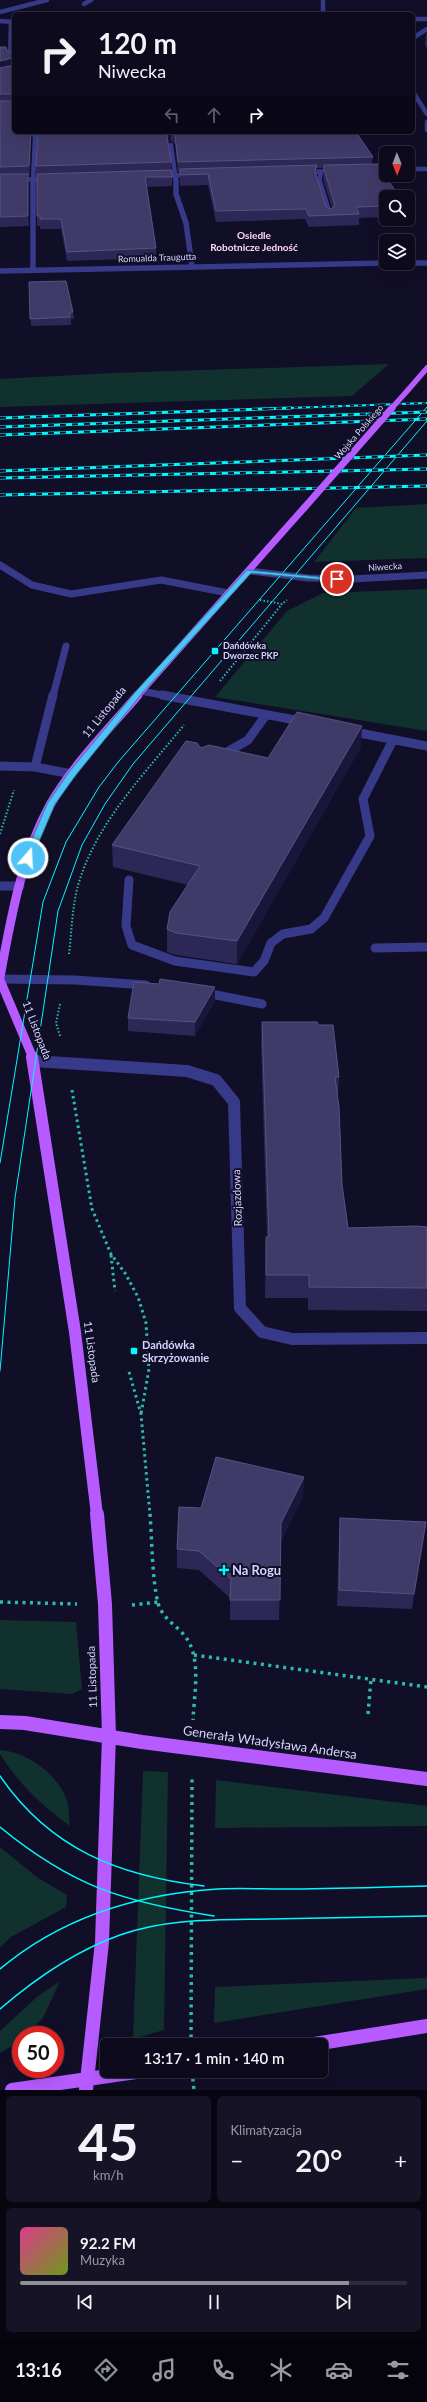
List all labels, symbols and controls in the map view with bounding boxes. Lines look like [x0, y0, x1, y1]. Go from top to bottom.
text: 120 m [98, 26, 177, 60]
icon: right [32, 28, 84, 80]
text: Niwecka [98, 60, 166, 82]
icon: left [161, 104, 183, 126]
icon: ahead [203, 104, 225, 126]
icon: right [245, 104, 267, 126]
north arrow [379, 146, 415, 182]
map controls [379, 146, 415, 270]
button: search [379, 190, 415, 226]
district label: Osiedle Robotnicze Jedność [210, 229, 298, 253]
button: layers [379, 234, 415, 270]
street label: Romualda Traugutta [118, 251, 196, 264]
street label: Wojska Polskiego [332, 402, 385, 461]
street label: Niwecka [368, 560, 402, 573]
pin [320, 562, 354, 596]
icon: arrive [326, 568, 348, 590]
place label: Dańdówka Dworzec PKP [223, 640, 279, 661]
marker: Dańdówka Dworzec PKP [210, 646, 220, 656]
street label: 11 Listopada [79, 683, 128, 740]
position arrow [7, 837, 49, 879]
street label: 11 Listopada [20, 999, 55, 1061]
street label: Rozjazdowa [229, 1169, 244, 1227]
street label: 11 Listopada [82, 1320, 103, 1384]
place label: Dańdówka Skrzyżowanie [142, 1338, 209, 1364]
marker: Dańdówka Skrzyżowanie [129, 1346, 139, 1356]
place label: Na Rogu [232, 1562, 281, 1578]
marker: Na Rogu [219, 1565, 229, 1575]
street label: 11 Listopada [84, 1646, 99, 1708]
street label: Generała Władysława Andersa [182, 1722, 358, 1762]
speed limit sign: 50 [12, 2026, 64, 2078]
text: 13:17 · 1 min · 140 m [144, 2049, 284, 2067]
text: 45 [78, 2110, 138, 2172]
text: Klimatyzacja [231, 2122, 302, 2138]
text: 20° [295, 2142, 342, 2178]
text: − [231, 2147, 243, 2174]
text: + [394, 2147, 407, 2174]
text: km/h [93, 2167, 123, 2183]
text: 92.2 FM [80, 2234, 136, 2252]
text: Muzyka [80, 2252, 125, 2268]
icon: previous [74, 2291, 96, 2313]
icon: pause [203, 2291, 225, 2313]
icon: next [332, 2291, 354, 2313]
icon: directions [92, 2356, 120, 2384]
icon: music [150, 2356, 178, 2384]
icon: phone [209, 2356, 237, 2384]
icon: climate [267, 2356, 295, 2384]
icon: car [325, 2356, 353, 2384]
icon: filters [384, 2356, 412, 2384]
text: 13:16 [15, 2359, 62, 2381]

